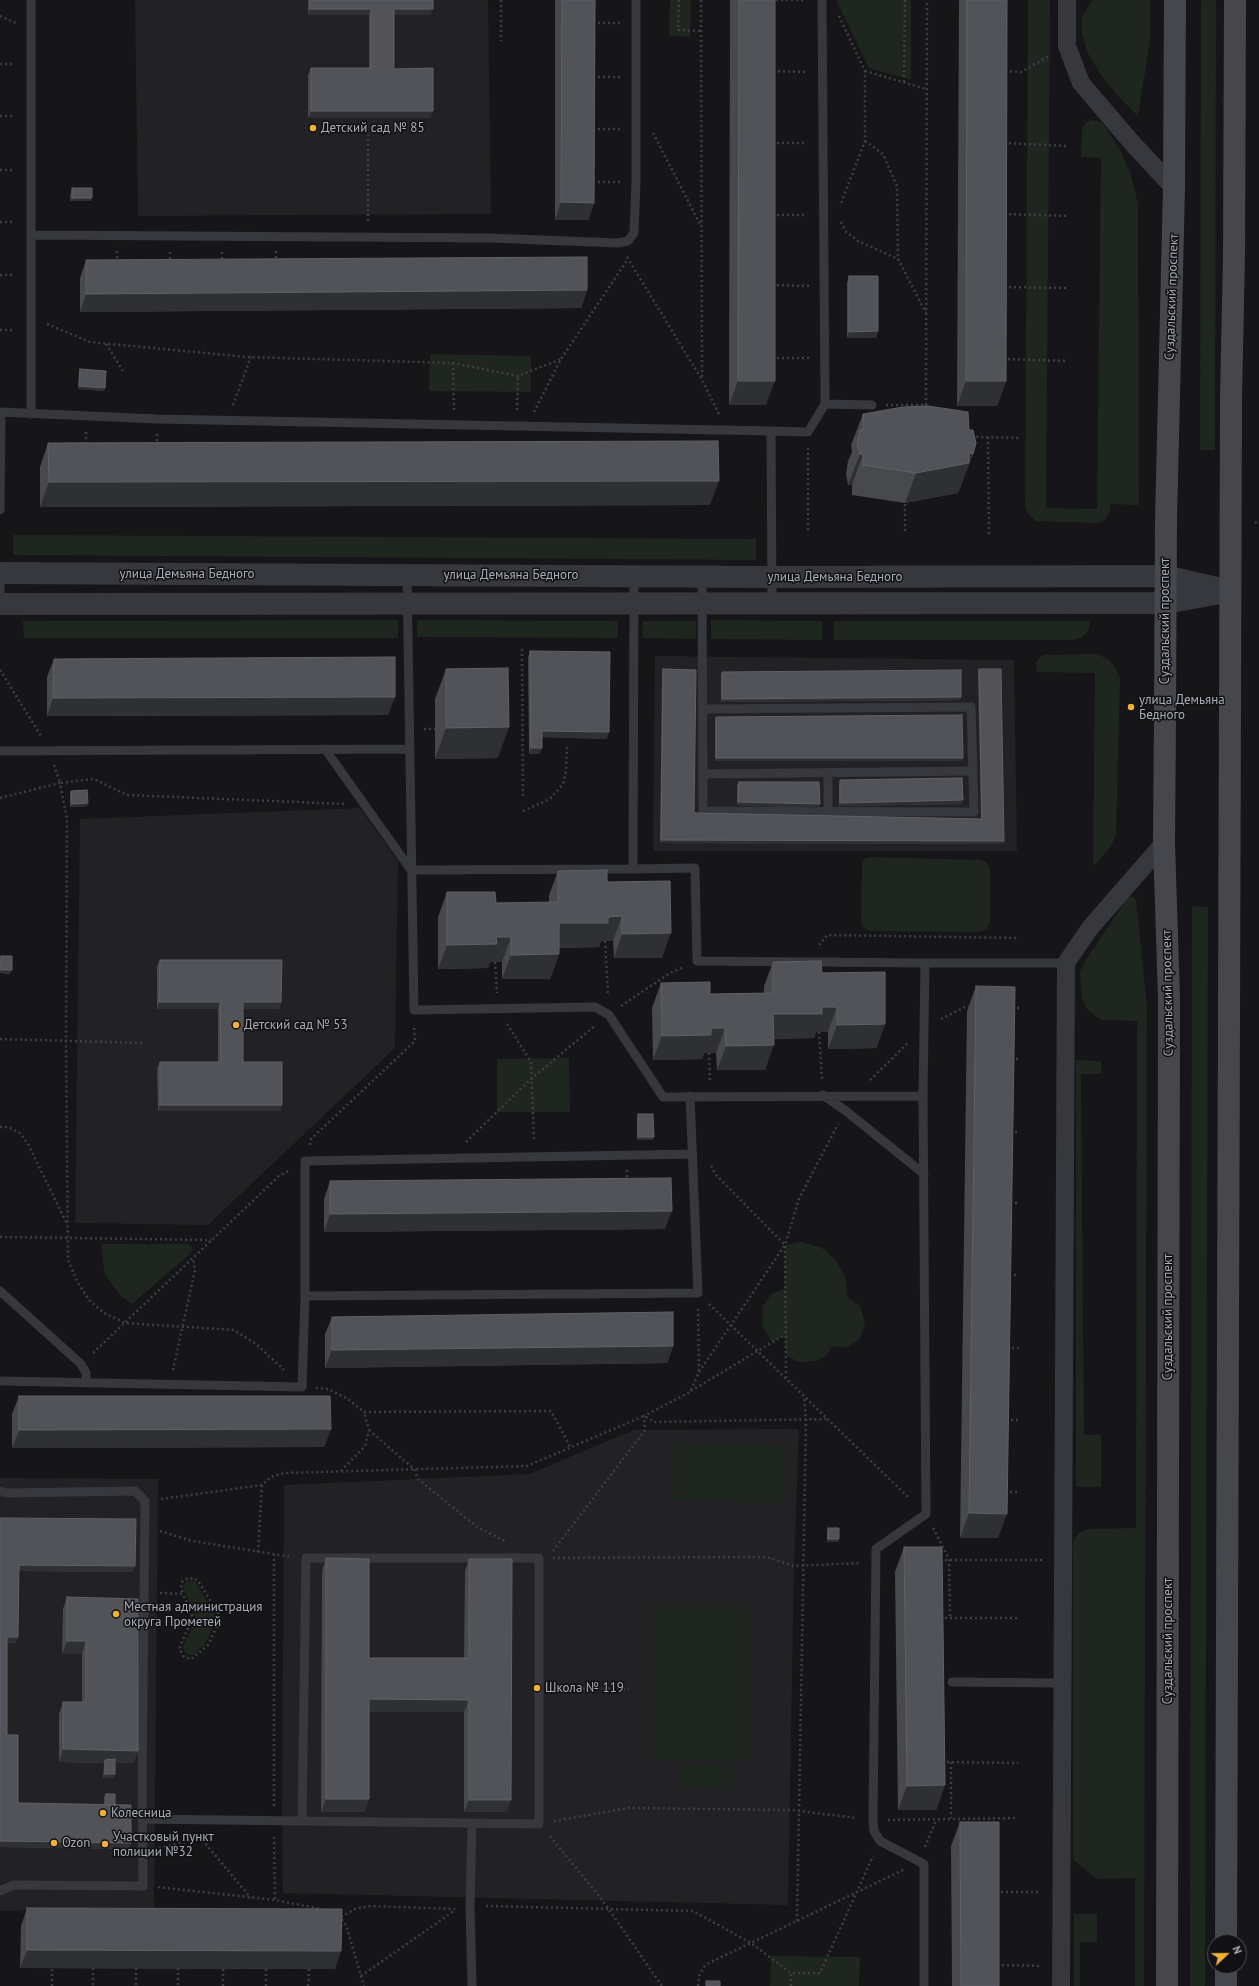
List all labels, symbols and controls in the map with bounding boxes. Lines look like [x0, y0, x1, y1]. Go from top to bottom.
place label: Детский сад № 85 [321, 120, 424, 136]
marker: Детский сад № 85 [308, 123, 318, 133]
street label: Суздальский проспект [1162, 233, 1182, 361]
street label: Суздальский проспект [1157, 558, 1173, 684]
street label: улица Демьяна Бедного [119, 566, 255, 582]
street label: улица Демьяна Бедного [443, 567, 579, 583]
street label: улица Демьяна Бедного [767, 569, 903, 585]
place label: улица Демьяна Бедного [1139, 692, 1225, 723]
marker: улица Демьяна Бедного [1126, 702, 1136, 712]
street label: Суздальский проспект [1159, 930, 1177, 1056]
place label: Детский сад № 53 [244, 1017, 347, 1033]
marker: Детский сад № 53 [231, 1020, 241, 1030]
street label: Суздальский проспект [1160, 1254, 1176, 1380]
street label: Суздальский проспект [1160, 1578, 1176, 1704]
place label: Местная администрация округа Прометей [124, 1599, 262, 1630]
marker: Местная администрация округа Прометей [111, 1609, 121, 1619]
place label: Школа № 119 [545, 1680, 624, 1696]
marker: Школа № 119 [532, 1683, 542, 1693]
place label: Колесница [111, 1805, 172, 1821]
marker: Колесница [98, 1808, 108, 1818]
place label: Участковый пункт полиции №32 [113, 1829, 214, 1860]
place label: Ozon [62, 1835, 90, 1851]
marker: Ozon [49, 1838, 59, 1848]
marker: Участковый пункт полиции №32 [100, 1839, 110, 1849]
north arrow [1207, 1934, 1247, 1974]
text: N [1229, 1944, 1245, 1956]

